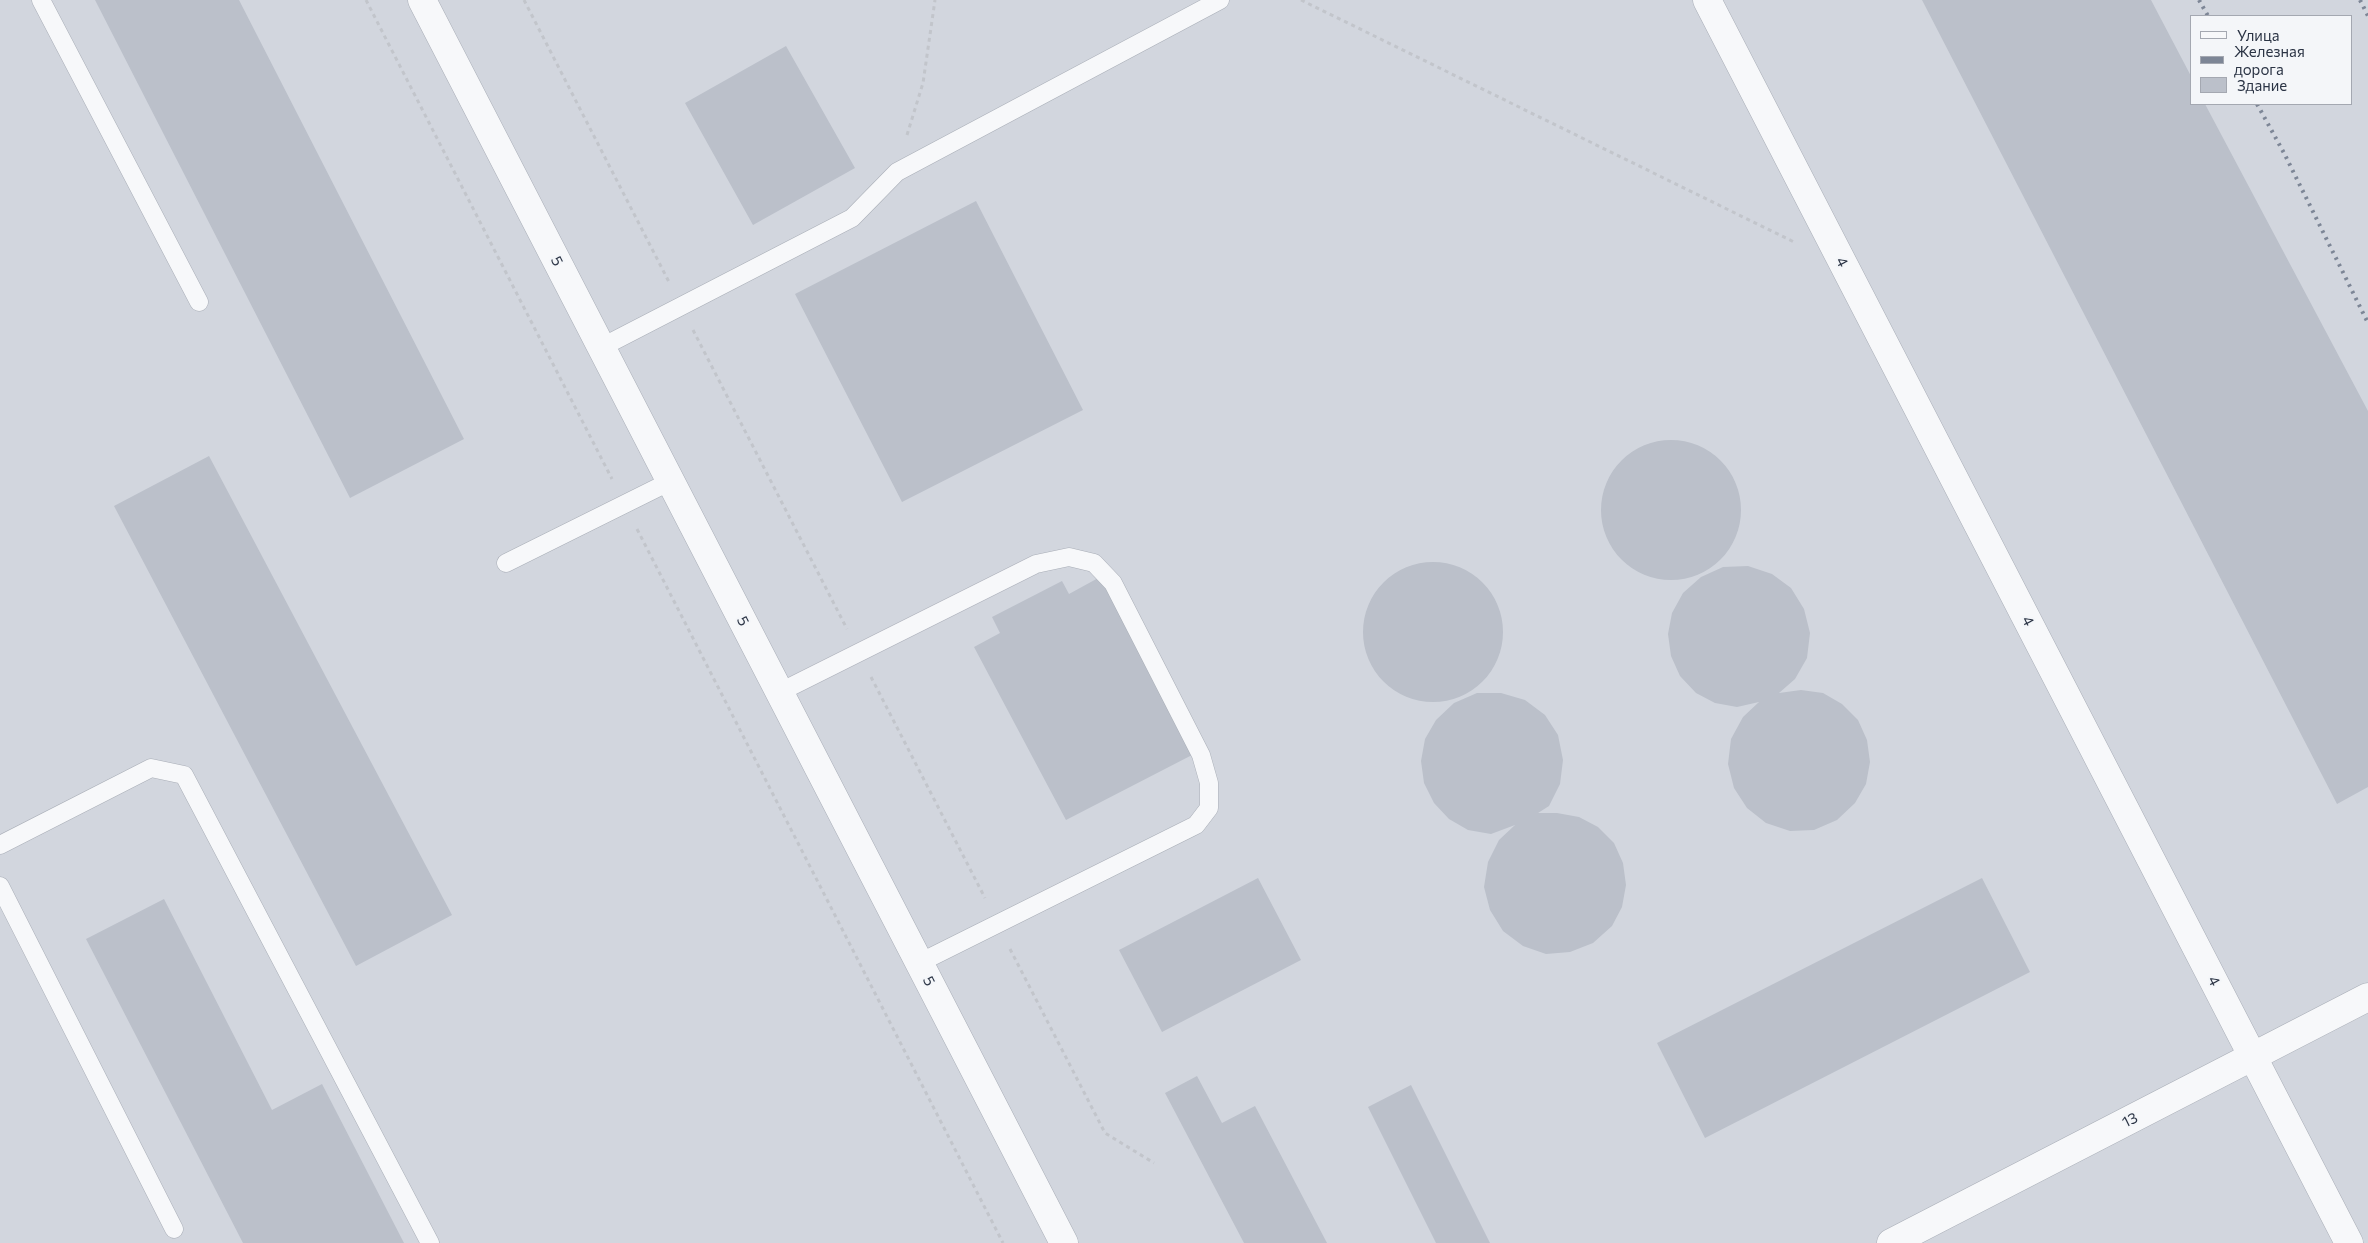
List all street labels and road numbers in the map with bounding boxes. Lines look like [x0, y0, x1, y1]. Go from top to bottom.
street label: 5 [547, 253, 567, 269]
street label: 4 [1832, 254, 1852, 270]
street label: 5 [733, 613, 753, 629]
street label: 4 [2018, 613, 2038, 629]
street label: 5 [919, 973, 939, 989]
street label: 4 [2204, 973, 2224, 989]
street label: 13 [2119, 1109, 2141, 1131]

